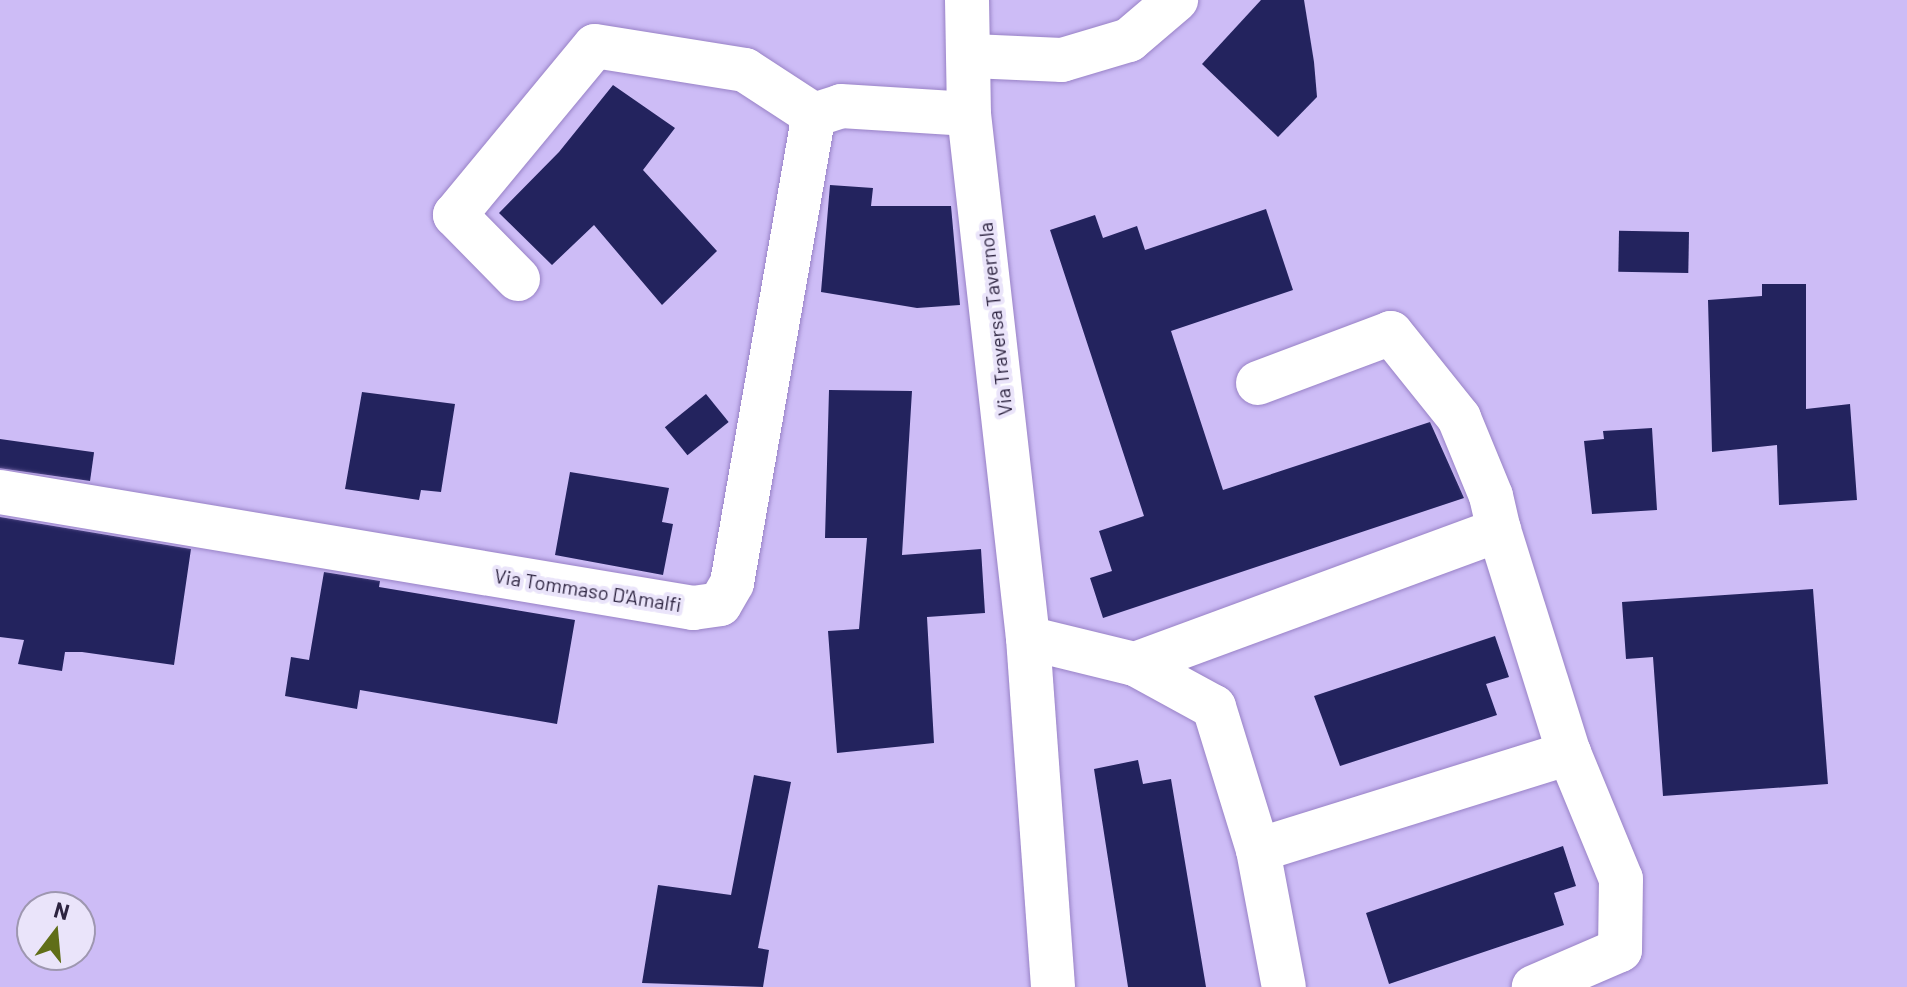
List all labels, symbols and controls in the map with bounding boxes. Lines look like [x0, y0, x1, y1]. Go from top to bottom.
street label: Via Traversa Tavernola [973, 221, 1017, 417]
street label: Via Tommaso D'Amalfi [493, 563, 683, 617]
north arrow [16, 891, 96, 971]
text: N [51, 895, 73, 924]

